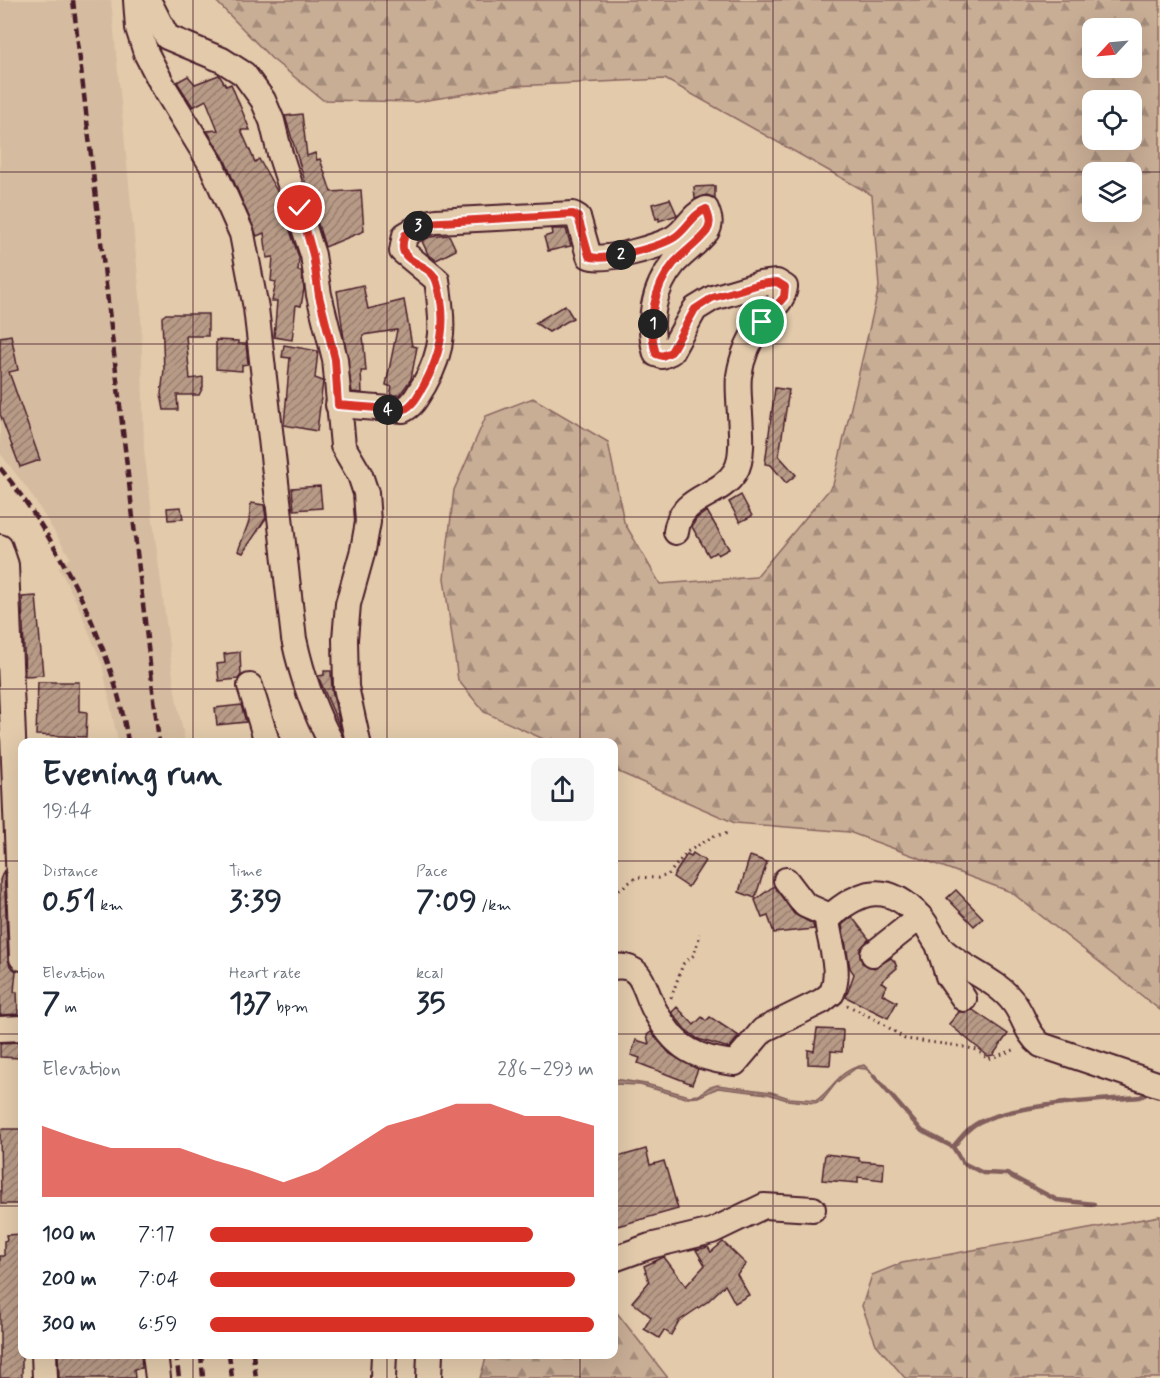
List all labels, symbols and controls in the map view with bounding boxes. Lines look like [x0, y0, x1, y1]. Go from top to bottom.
north arrow [1082, 18, 1142, 78]
map controls [1082, 18, 1142, 222]
button: locate [1082, 90, 1142, 150]
button: layers [1082, 162, 1142, 222]
pin [274, 182, 325, 233]
icon: check [283, 191, 316, 224]
pin: 3 [403, 211, 433, 241]
text: 3 [414, 215, 422, 236]
pin: 2 [606, 240, 636, 270]
text: 2 [617, 244, 625, 265]
pin [736, 296, 787, 347]
icon: arrive [745, 305, 778, 338]
pin: 1 [638, 309, 668, 339]
text: 1 [649, 313, 657, 334]
pin: 4 [373, 395, 403, 425]
text: 4 [383, 399, 393, 420]
text: Evening run [42, 753, 222, 797]
button: share [531, 758, 594, 821]
text: 19:44 [42, 798, 92, 825]
text: Distance [42, 861, 98, 882]
text: Time [229, 861, 263, 882]
text: Pace [416, 861, 448, 882]
text: 0.51 [42, 882, 96, 921]
text: 3:39 [229, 882, 282, 921]
text: 7:09 [416, 882, 477, 921]
text: km [96, 895, 124, 916]
text: /km [477, 895, 512, 916]
text: Elevation [42, 963, 105, 984]
text: Heart rate [229, 963, 301, 984]
text: kcal [416, 963, 443, 984]
text: 7 [42, 984, 60, 1023]
text: 137 [229, 984, 272, 1023]
text: 35 [416, 984, 446, 1023]
text: m [60, 997, 77, 1018]
text: bpm [272, 997, 308, 1018]
text: Elevation [42, 1056, 121, 1083]
text: 286–293 m [497, 1056, 594, 1083]
text: 100 m [42, 1221, 96, 1248]
text: 7:17 [138, 1221, 174, 1248]
text: 200 m [42, 1266, 97, 1293]
text: 7:04 [138, 1266, 179, 1293]
text: 300 m [42, 1311, 96, 1338]
text: 6:59 [138, 1311, 178, 1338]

